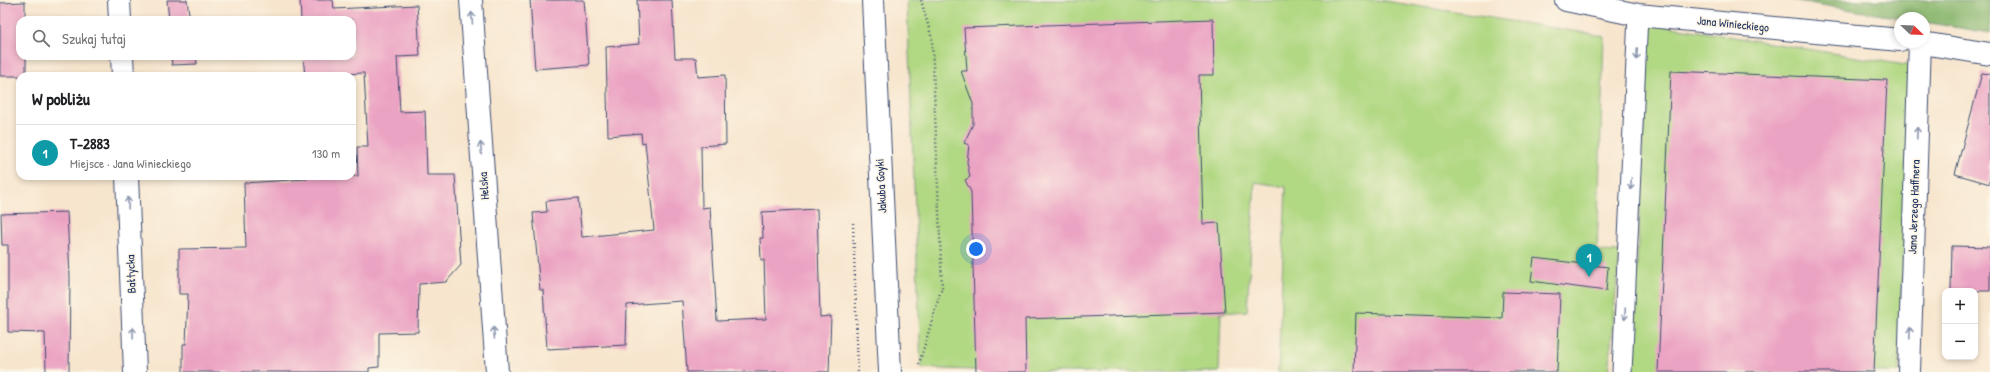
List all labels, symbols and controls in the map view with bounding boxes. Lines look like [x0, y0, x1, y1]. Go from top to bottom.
street label: Jana Winieckiego [1696, 11, 1770, 36]
one-way arrow [468, 12, 476, 25]
north arrow [1894, 12, 1930, 48]
search box [16, 16, 356, 60]
icon: search [30, 27, 52, 49]
text: Szukaj tutaj [62, 28, 126, 49]
one-way arrow [1633, 47, 1640, 60]
text: W pobliżu [32, 87, 90, 110]
one-way arrow [1913, 127, 1920, 140]
text: T-2883 [70, 133, 110, 154]
one-way arrow [478, 142, 485, 155]
text: 1 [43, 144, 47, 162]
text: 130 m [312, 144, 340, 162]
text: Miejsce · Jana Winieckiego [70, 154, 191, 172]
street label: Jakuba Goyki [871, 158, 890, 214]
street label: Jana Jerzego Haffnera [1903, 159, 1924, 255]
street label: Helska [474, 171, 493, 201]
one-way arrow [1627, 177, 1634, 190]
one-way arrow [124, 197, 131, 210]
your location [966, 239, 986, 259]
pin: 1 [1576, 244, 1602, 277]
street label: Bałtycka [121, 254, 140, 294]
map controls [1942, 288, 1978, 360]
button: + [1942, 288, 1978, 324]
one-way arrow [1621, 307, 1628, 320]
button: − [1942, 324, 1978, 360]
one-way arrow [129, 327, 137, 340]
one-way arrow [491, 327, 498, 340]
one-way arrow [1906, 327, 1914, 340]

